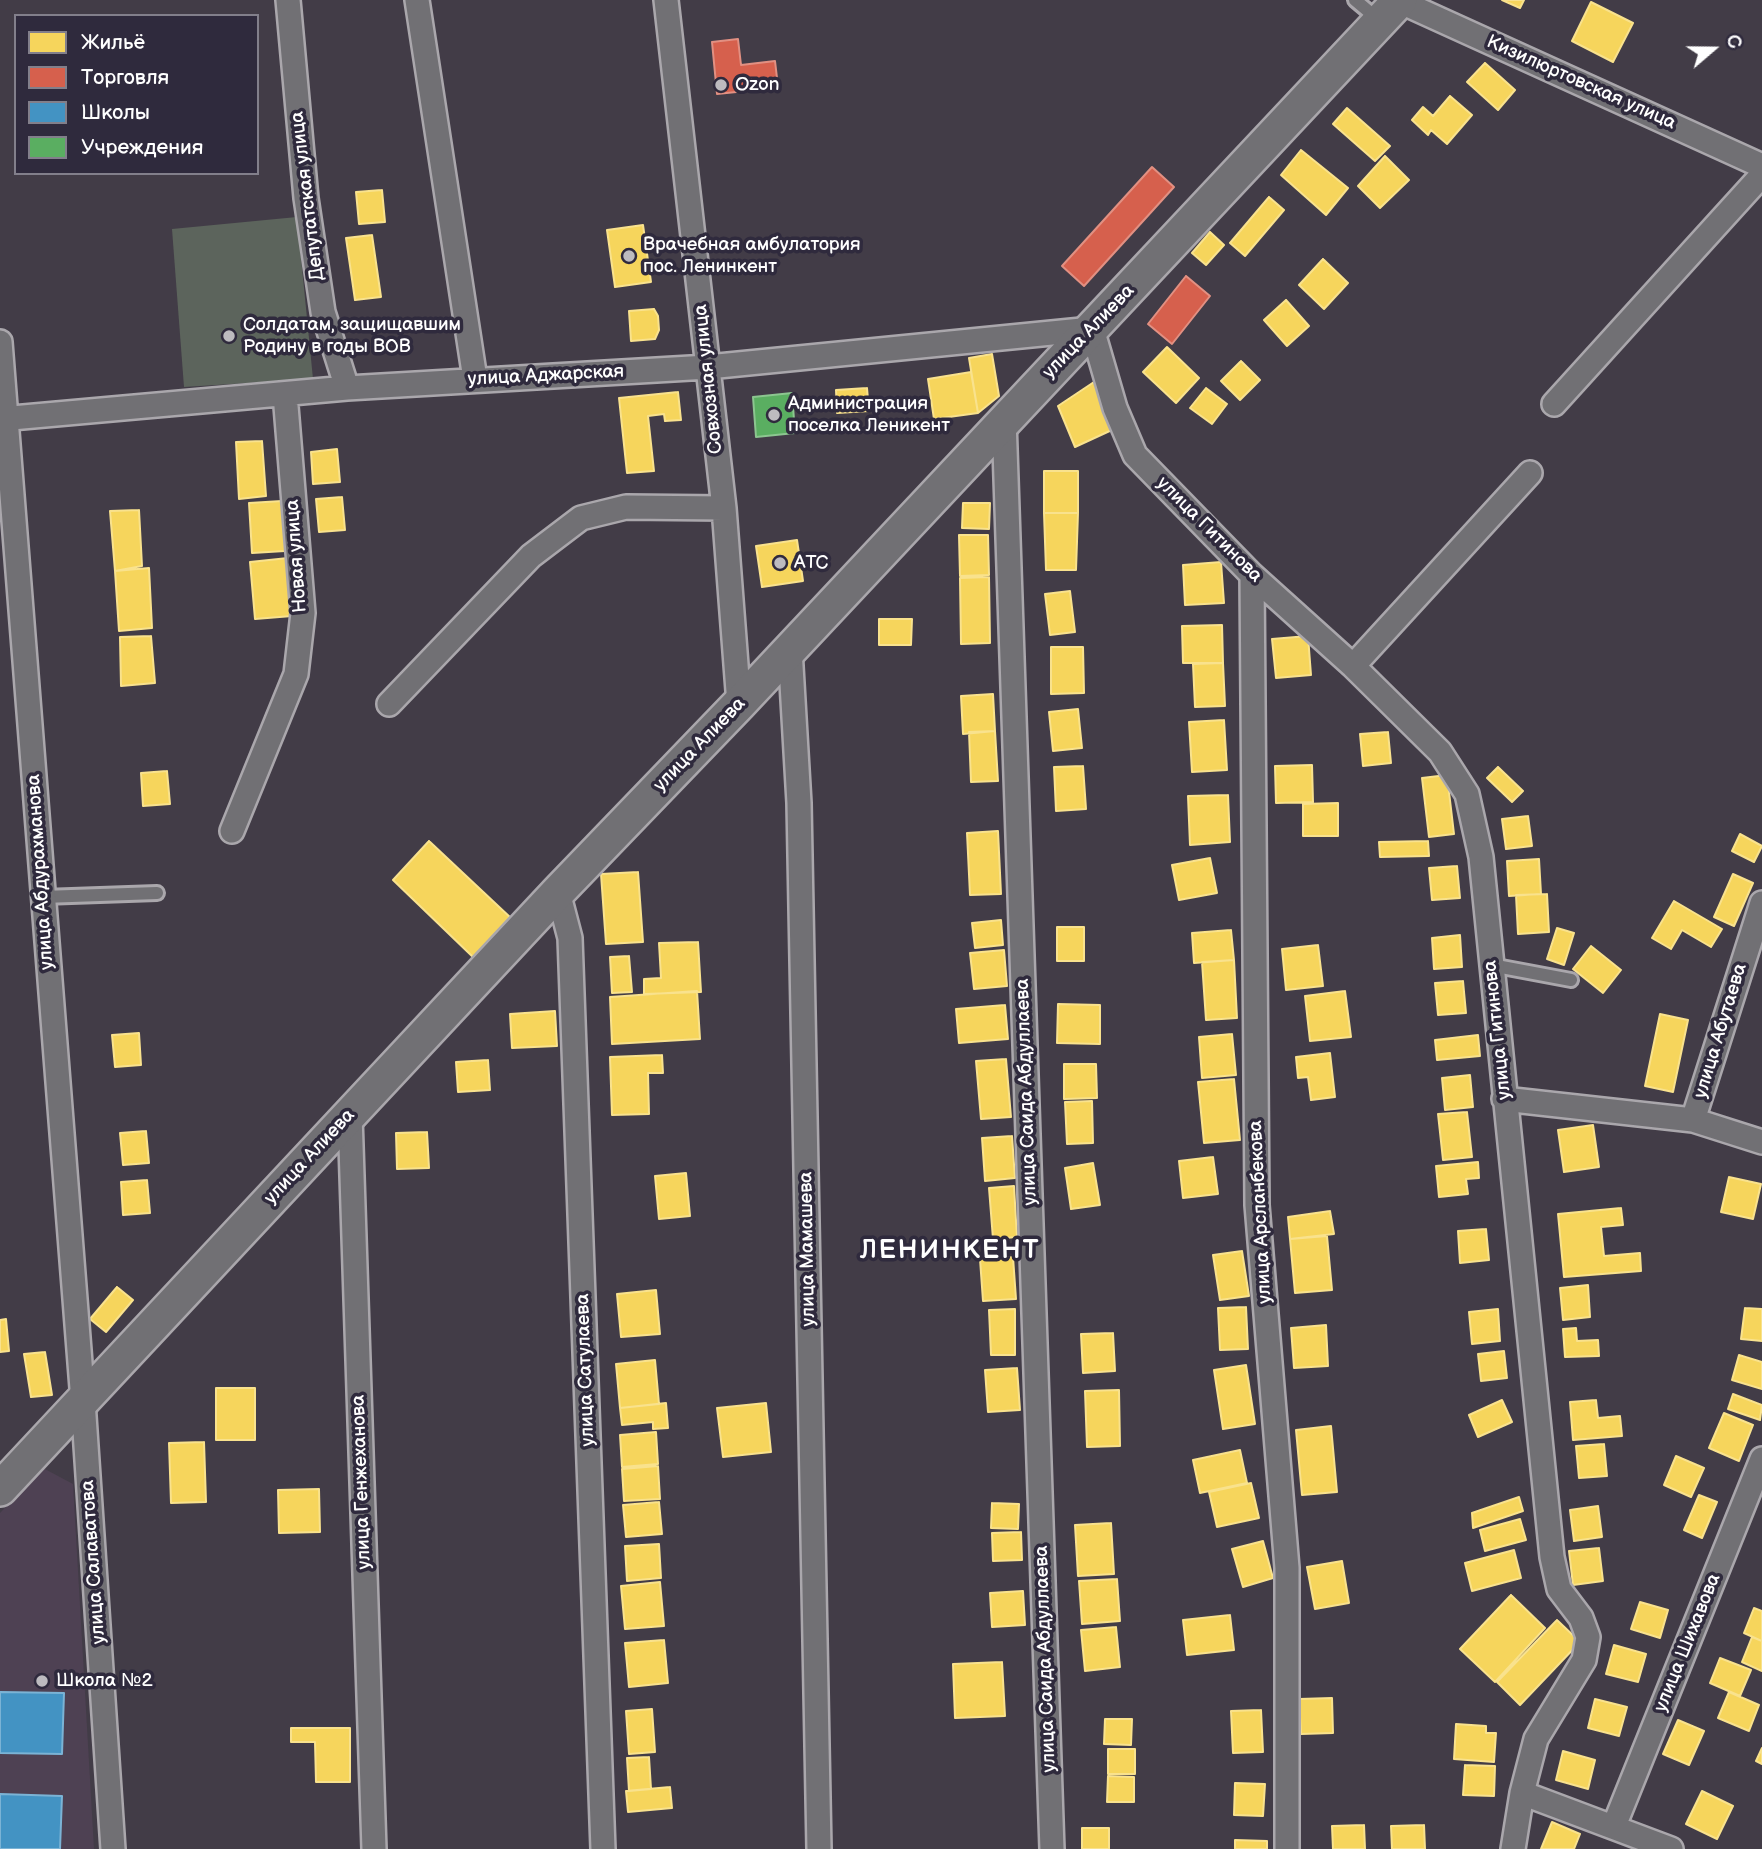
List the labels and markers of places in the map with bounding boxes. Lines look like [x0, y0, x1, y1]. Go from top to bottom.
place label: Ozon [735, 74, 780, 96]
marker: Ozon [713, 77, 729, 93]
place label: Врачебная амбулатория пос. Ленинкент [643, 234, 861, 278]
marker: Врачебная амбулатория пос. Ленинкент [621, 248, 637, 264]
place label: Солдатам, защищавшим Родину в годы ВОВ [243, 314, 461, 358]
marker: Солдатам, защищавшим Родину в годы ВОВ [221, 328, 237, 344]
place label: Администрация поселка Леникент [788, 393, 950, 437]
marker: Администрация поселка Леникент [766, 407, 782, 423]
place label: АТС [794, 552, 828, 574]
marker: АТС [772, 555, 788, 571]
place label: Школа №2 [56, 1670, 153, 1692]
marker: Школа №2 [34, 1673, 50, 1689]

